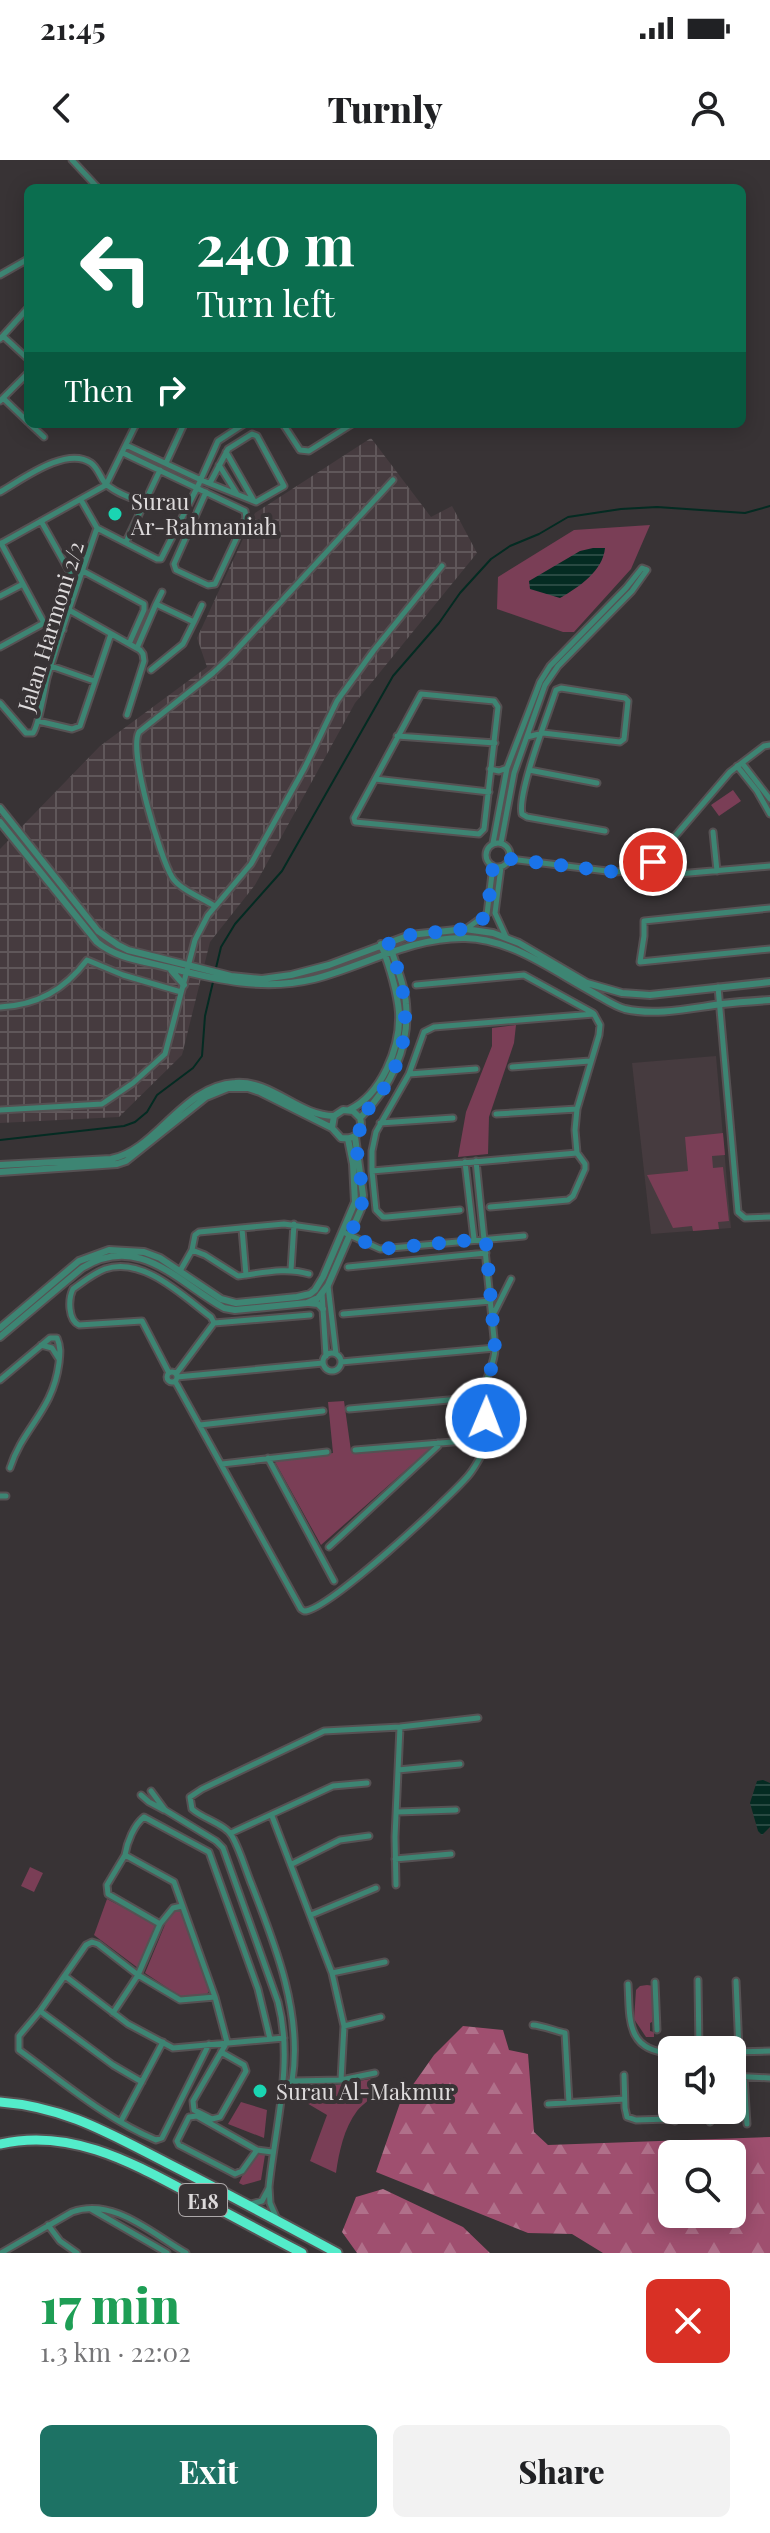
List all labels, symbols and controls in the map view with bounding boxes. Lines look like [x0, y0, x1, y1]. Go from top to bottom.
text: 21:45 [40, 8, 106, 48]
text: Turnly [327, 84, 443, 132]
icon: back [40, 86, 84, 130]
icon: person [686, 86, 730, 130]
text: 240 m [196, 206, 355, 281]
icon: left [64, 216, 168, 320]
text: Turn left [196, 278, 335, 326]
icon: right [149, 368, 193, 412]
text: Then [64, 370, 133, 410]
place label: Surau Ar-Rahmaniah [130, 486, 277, 541]
marker: Surau Ar-Rahmaniah [106, 505, 124, 523]
street label: Jalan Harmoni 2/2 [10, 537, 90, 716]
pin [619, 828, 687, 896]
icon: arrive [631, 840, 675, 884]
position arrow [444, 1376, 528, 1460]
map controls [658, 2036, 746, 2228]
button: sound [658, 2036, 746, 2124]
place label: Surau Al-Makmur [276, 2076, 454, 2106]
marker: Surau Al-Makmur [251, 2082, 269, 2100]
button: search [658, 2140, 746, 2228]
road number: E18 [179, 2184, 227, 2216]
text: 17 min [40, 2272, 180, 2336]
button: close [646, 2279, 730, 2363]
text: 1.3 km · 22:02 [40, 2334, 191, 2369]
button: Exit [40, 2425, 377, 2517]
button: Share [393, 2425, 730, 2517]

